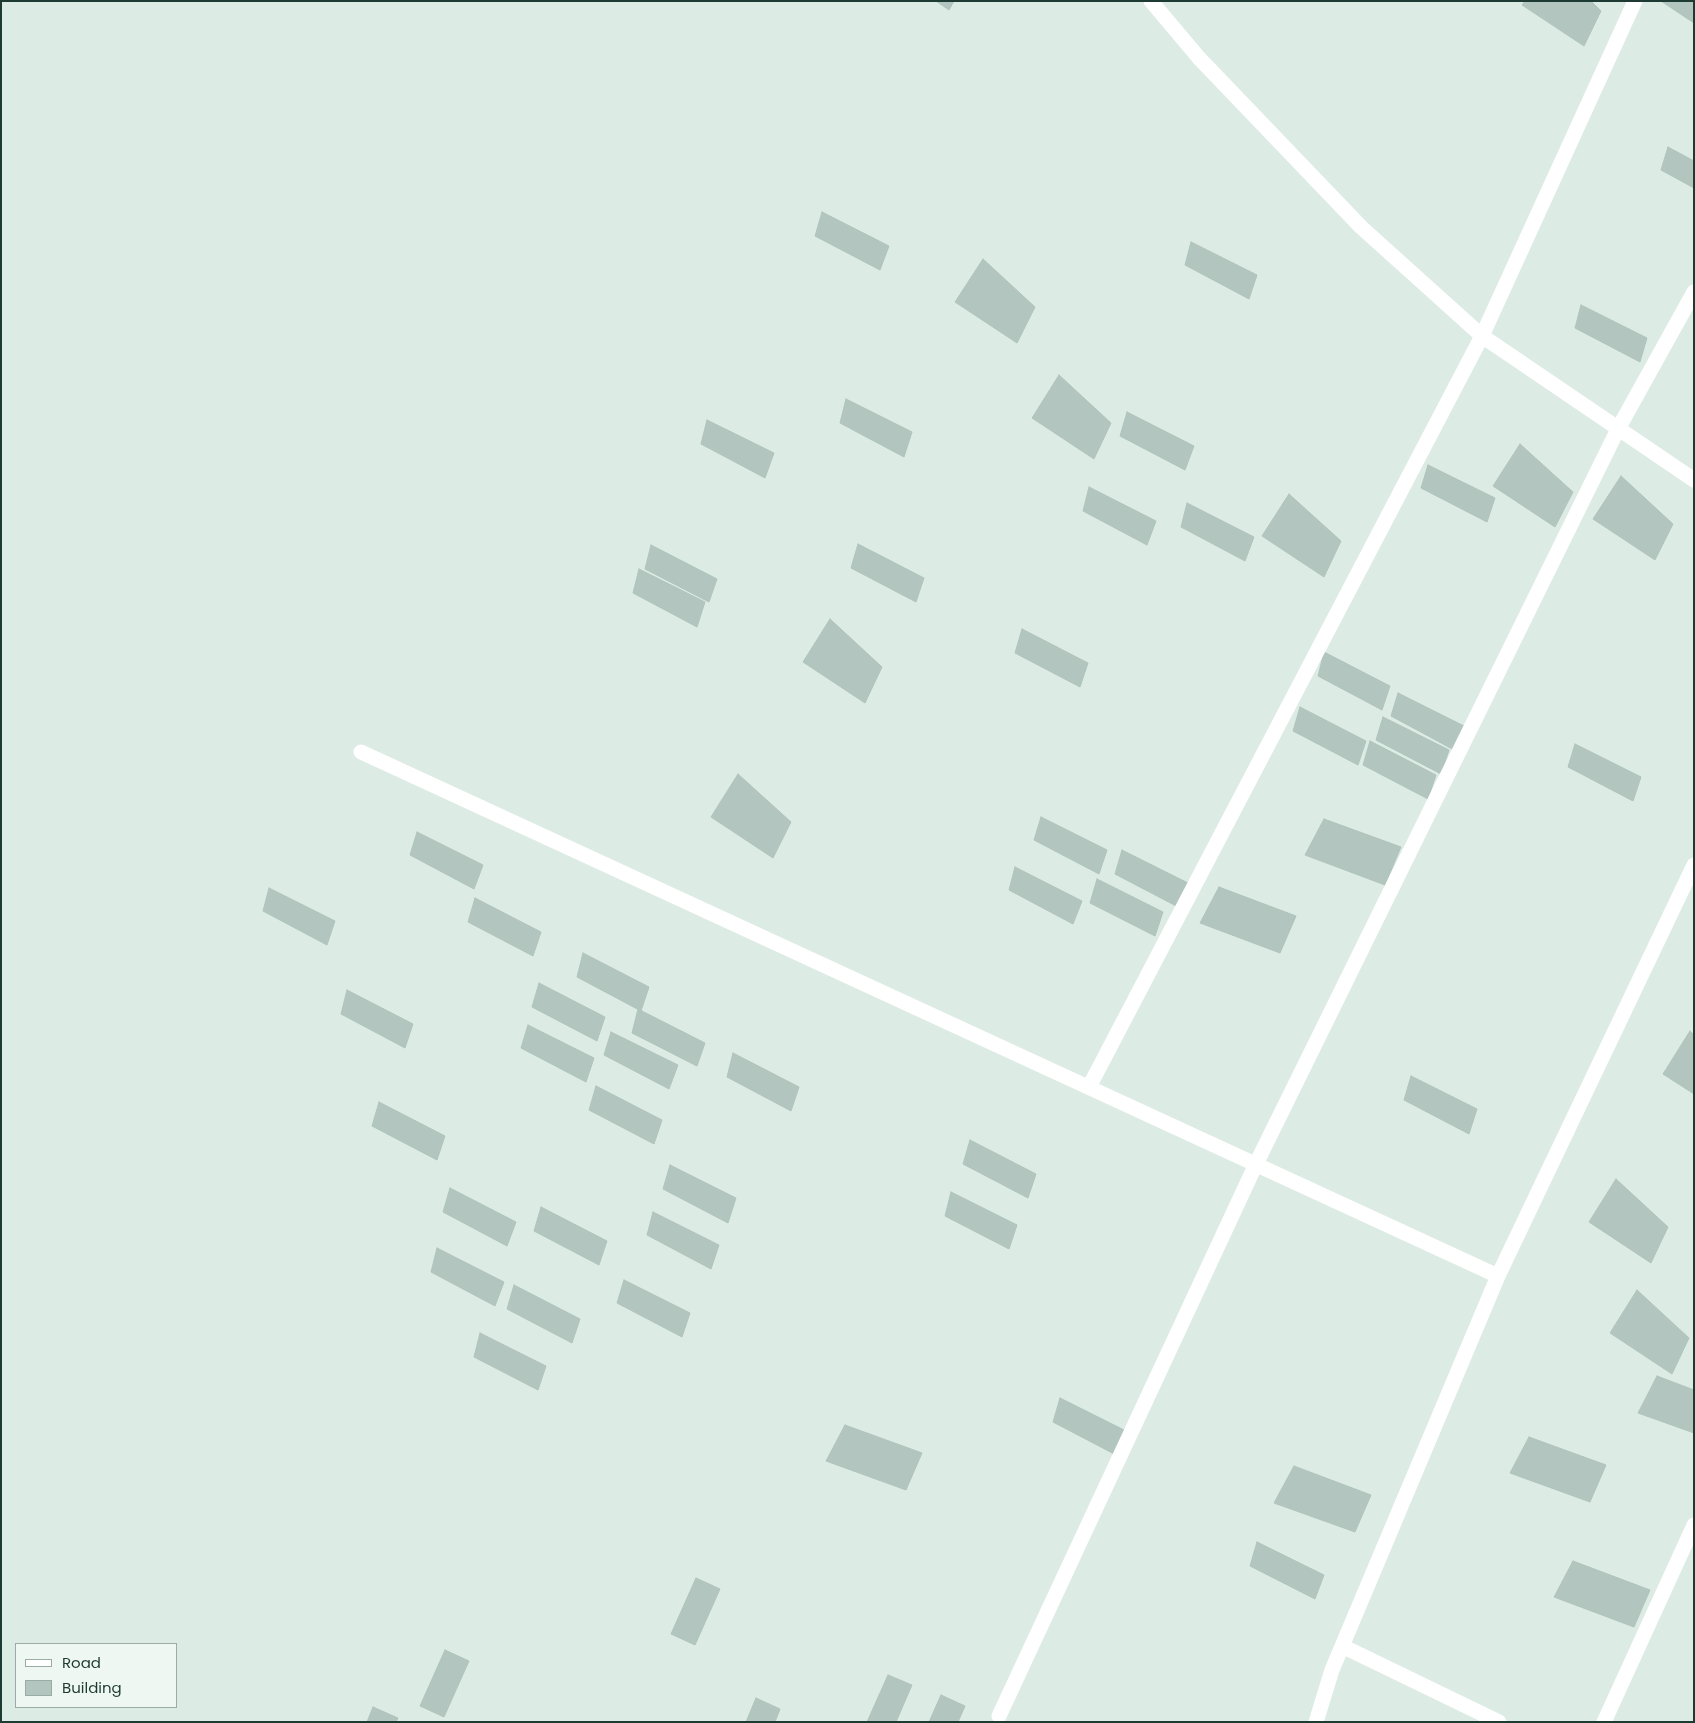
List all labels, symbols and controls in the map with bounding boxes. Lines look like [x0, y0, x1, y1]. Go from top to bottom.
legend [15, 1643, 178, 1708]
text: Road [62, 1652, 101, 1673]
text: Building [62, 1677, 122, 1698]

